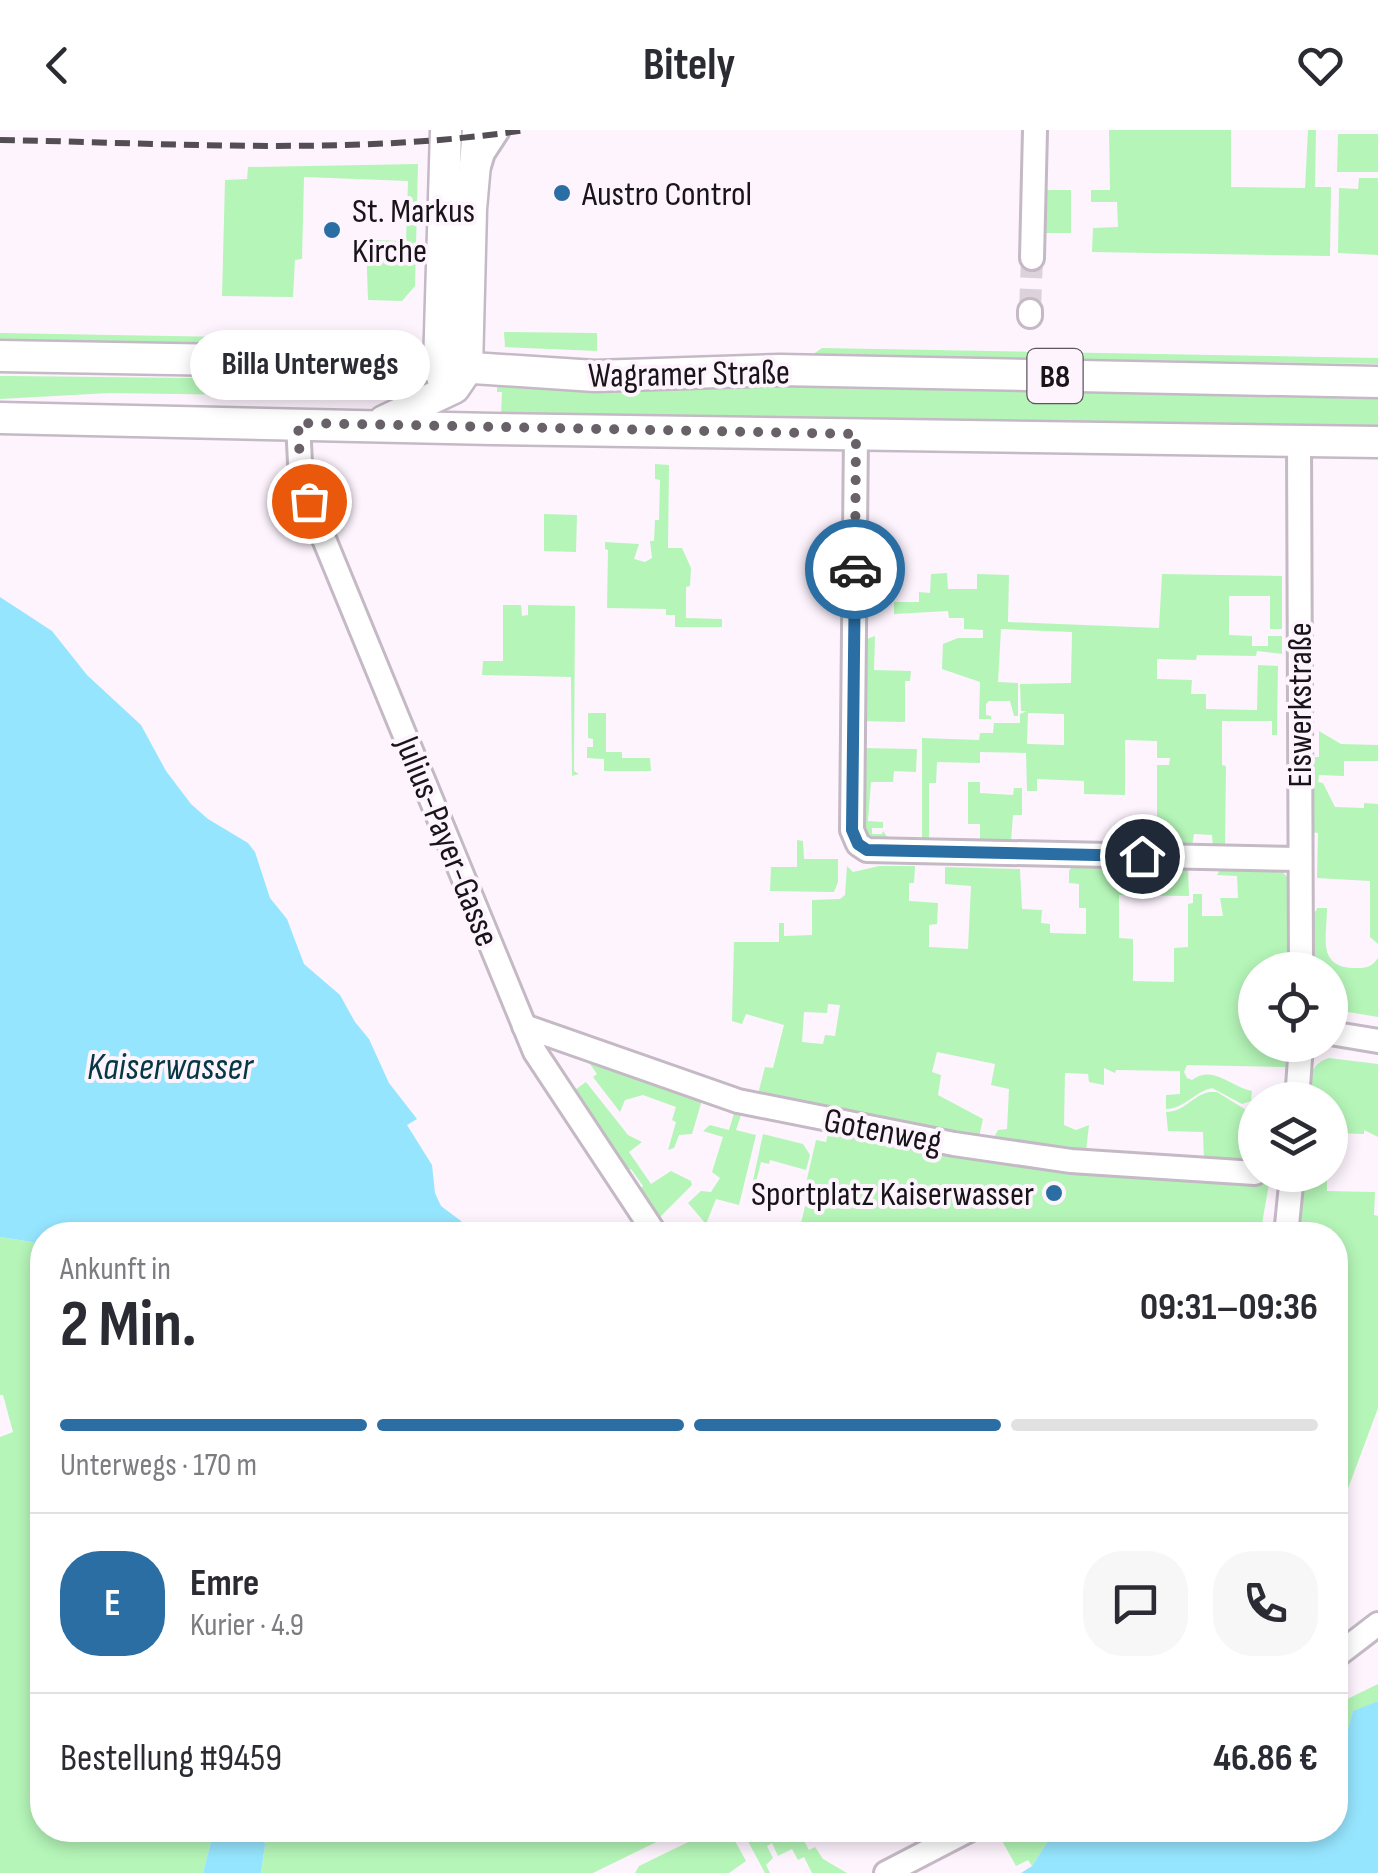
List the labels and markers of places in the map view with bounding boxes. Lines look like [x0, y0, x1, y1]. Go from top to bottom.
place label: Austro Control [581, 173, 752, 216]
marker: Austro Control [551, 182, 573, 204]
place label: St. Markus Kirche [352, 190, 475, 273]
marker: St. Markus Kirche [321, 219, 343, 241]
callout: Billa Unterwegs [189, 331, 429, 401]
pin [267, 459, 352, 544]
pin [1100, 814, 1185, 899]
place label: Sportplatz Kaiserwasser [751, 1173, 1034, 1216]
marker: Sportplatz Kaiserwasser [1043, 1182, 1065, 1204]

